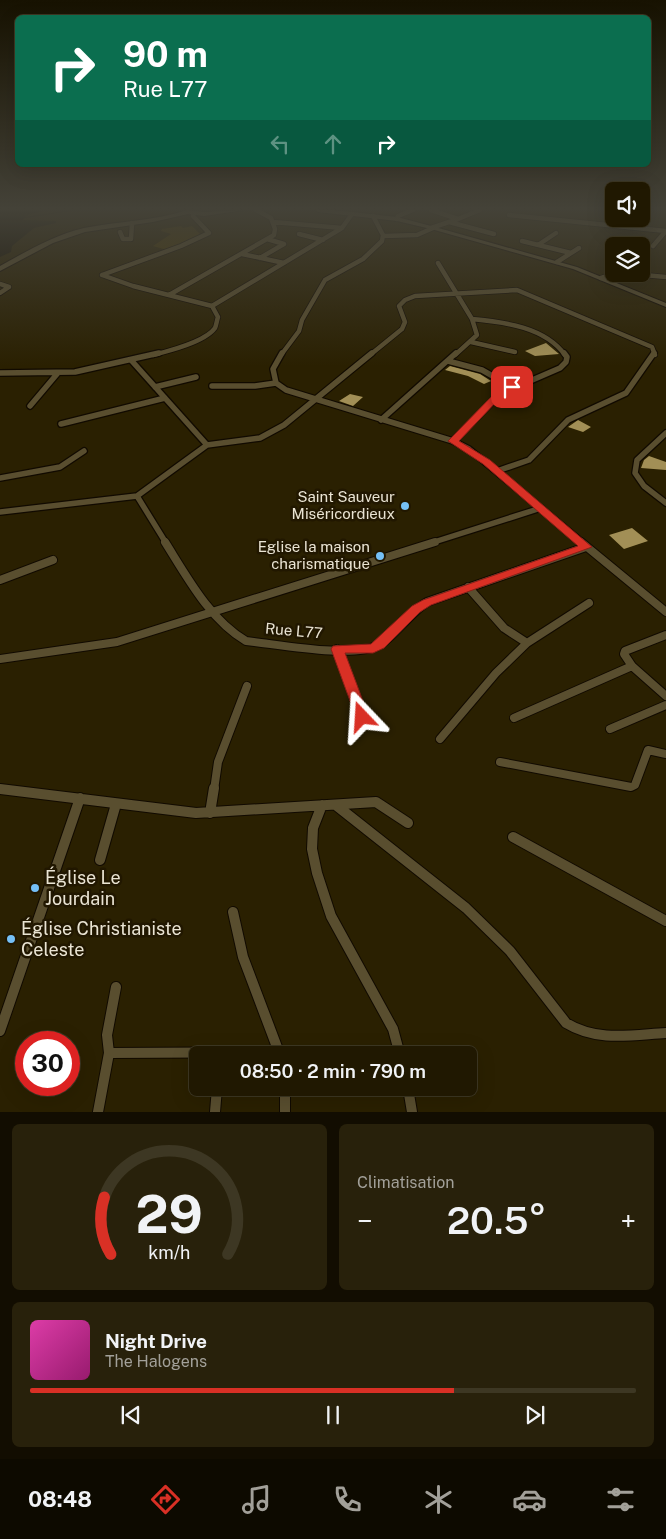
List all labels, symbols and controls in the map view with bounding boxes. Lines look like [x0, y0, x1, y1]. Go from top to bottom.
text: 90 m [123, 34, 208, 75]
icon: right [40, 35, 105, 100]
text: Rue L77 [123, 76, 208, 102]
icon: left [266, 130, 294, 158]
icon: ahead [319, 130, 347, 158]
icon: right [372, 130, 400, 158]
map controls [605, 182, 650, 282]
button: sound [605, 182, 650, 227]
button: layers [605, 237, 650, 282]
pin [491, 366, 533, 408]
icon: arrive [498, 373, 526, 401]
place label: Saint Sauveur Miséricordieux [292, 488, 395, 522]
marker: Saint Sauveur Miséricordieux [399, 500, 411, 512]
place label: Eglise la maison charismatique [258, 538, 370, 572]
marker: Eglise la maison charismatique [374, 550, 386, 562]
street label: Rue L77 [265, 620, 324, 641]
position arrow [335, 690, 387, 742]
place label: Église Le Jourdain [45, 866, 121, 909]
marker: Église Le Jourdain [29, 882, 41, 894]
place label: Église Christianiste Celeste [21, 917, 182, 960]
marker: Église Christianiste Celeste [5, 933, 17, 945]
speed limit sign: 30 [15, 1031, 80, 1096]
text: 08:50 · 2 min · 790 m [240, 1060, 426, 1082]
text: Climatisation [357, 1173, 454, 1192]
text: 29 [136, 1184, 203, 1245]
text: 20.5° [447, 1198, 546, 1243]
text: − [357, 1204, 373, 1237]
text: + [620, 1204, 636, 1237]
text: km/h [148, 1242, 191, 1263]
text: Night Drive [105, 1330, 207, 1352]
text: The Halogens [105, 1352, 207, 1371]
icon: previous [117, 1401, 145, 1429]
icon: pause [319, 1401, 347, 1429]
icon: next [521, 1401, 549, 1429]
icon: directions [148, 1482, 183, 1517]
icon: music [239, 1482, 274, 1517]
icon: phone [330, 1482, 365, 1517]
icon: climate [421, 1482, 456, 1517]
icon: car [512, 1482, 547, 1517]
icon: filters [603, 1482, 638, 1517]
text: 08:48 [28, 1486, 92, 1512]

